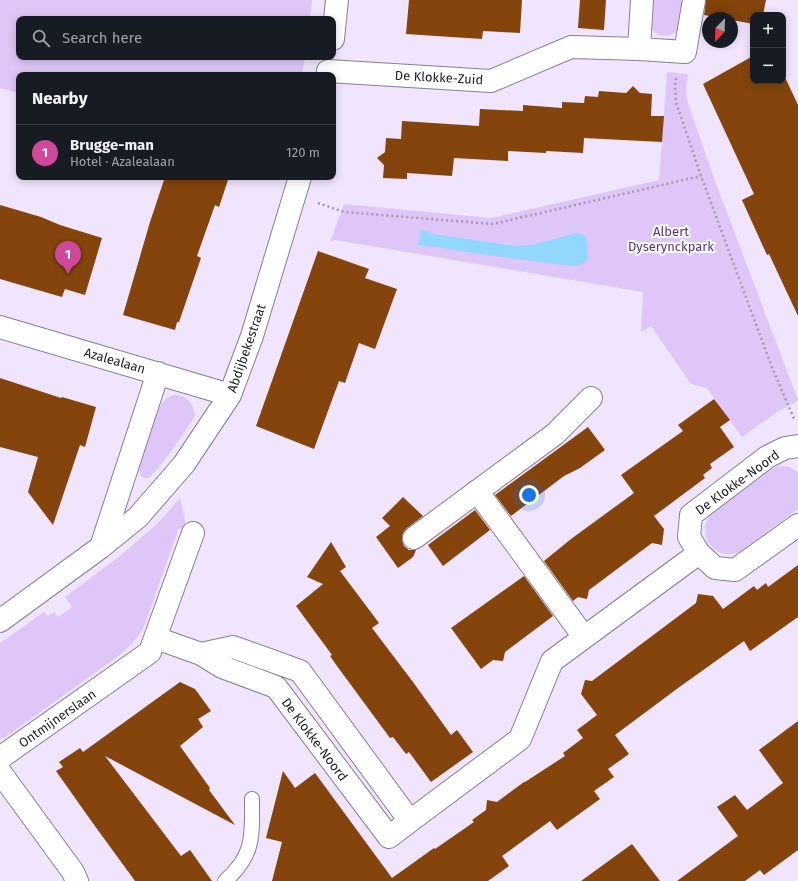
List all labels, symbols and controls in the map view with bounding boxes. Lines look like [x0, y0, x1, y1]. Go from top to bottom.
north arrow [702, 12, 738, 48]
map controls [750, 12, 786, 84]
button: + [750, 12, 786, 48]
search box [16, 16, 336, 60]
icon: search [30, 27, 52, 49]
text: Search here [62, 29, 142, 47]
button: − [750, 48, 786, 84]
street label: De Klokke-Zuid [394, 68, 484, 87]
text: Nearby [32, 88, 87, 109]
text: Brugge-man [70, 136, 154, 154]
text: 1 [42, 145, 48, 160]
text: 120 m [286, 145, 320, 160]
text: Hotel · Azalealaan [70, 154, 175, 169]
park label: Albert Dyserynckpark [628, 224, 714, 254]
pin: 1 [55, 241, 81, 274]
street label: Abdijbekestraat [224, 302, 269, 394]
street label: Azalealaan [83, 345, 147, 376]
street label: De Klokke-Noord [692, 447, 782, 518]
your location [519, 485, 539, 505]
street label: Ontmijnerslaan [16, 686, 99, 751]
street label: De Klokke-Noord [279, 695, 351, 784]

